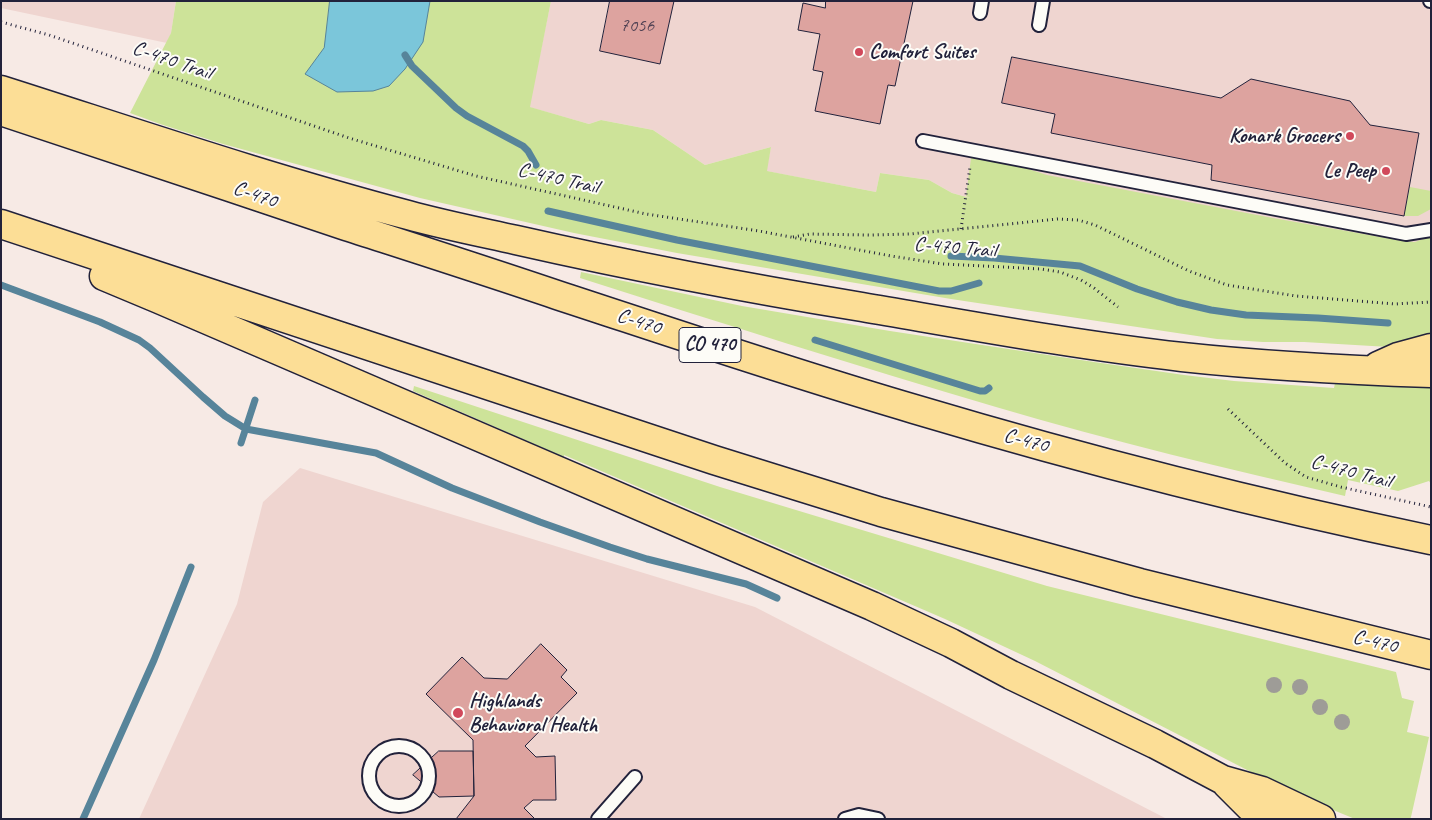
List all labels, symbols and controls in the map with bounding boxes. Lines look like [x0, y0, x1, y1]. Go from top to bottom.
house number: 7056 [620, 15, 654, 37]
street label: C-470 Trail [129, 36, 215, 86]
place label: Comfort Suites [869, 39, 975, 65]
marker: Comfort Suites [853, 46, 865, 58]
place label: Konark Grocers [1229, 123, 1340, 149]
marker: Konark Grocers [1344, 130, 1356, 142]
street label: C-470 Trail [515, 157, 601, 201]
place label: Le Peep [1324, 158, 1376, 184]
marker: Le Peep [1380, 165, 1392, 177]
street label: C-470 [230, 176, 280, 214]
street label: C-470 Trail [913, 232, 997, 264]
street label: C-470 [614, 303, 664, 341]
road number: CO 470 [679, 328, 741, 362]
street label: C-470 [1001, 423, 1051, 459]
street label: C-470 Trail [1308, 449, 1394, 495]
street label: C-470 [1350, 624, 1400, 660]
place label: Highlands Behavioral Health [469, 688, 597, 738]
marker: Highlands Behavioral Health [451, 706, 465, 720]

